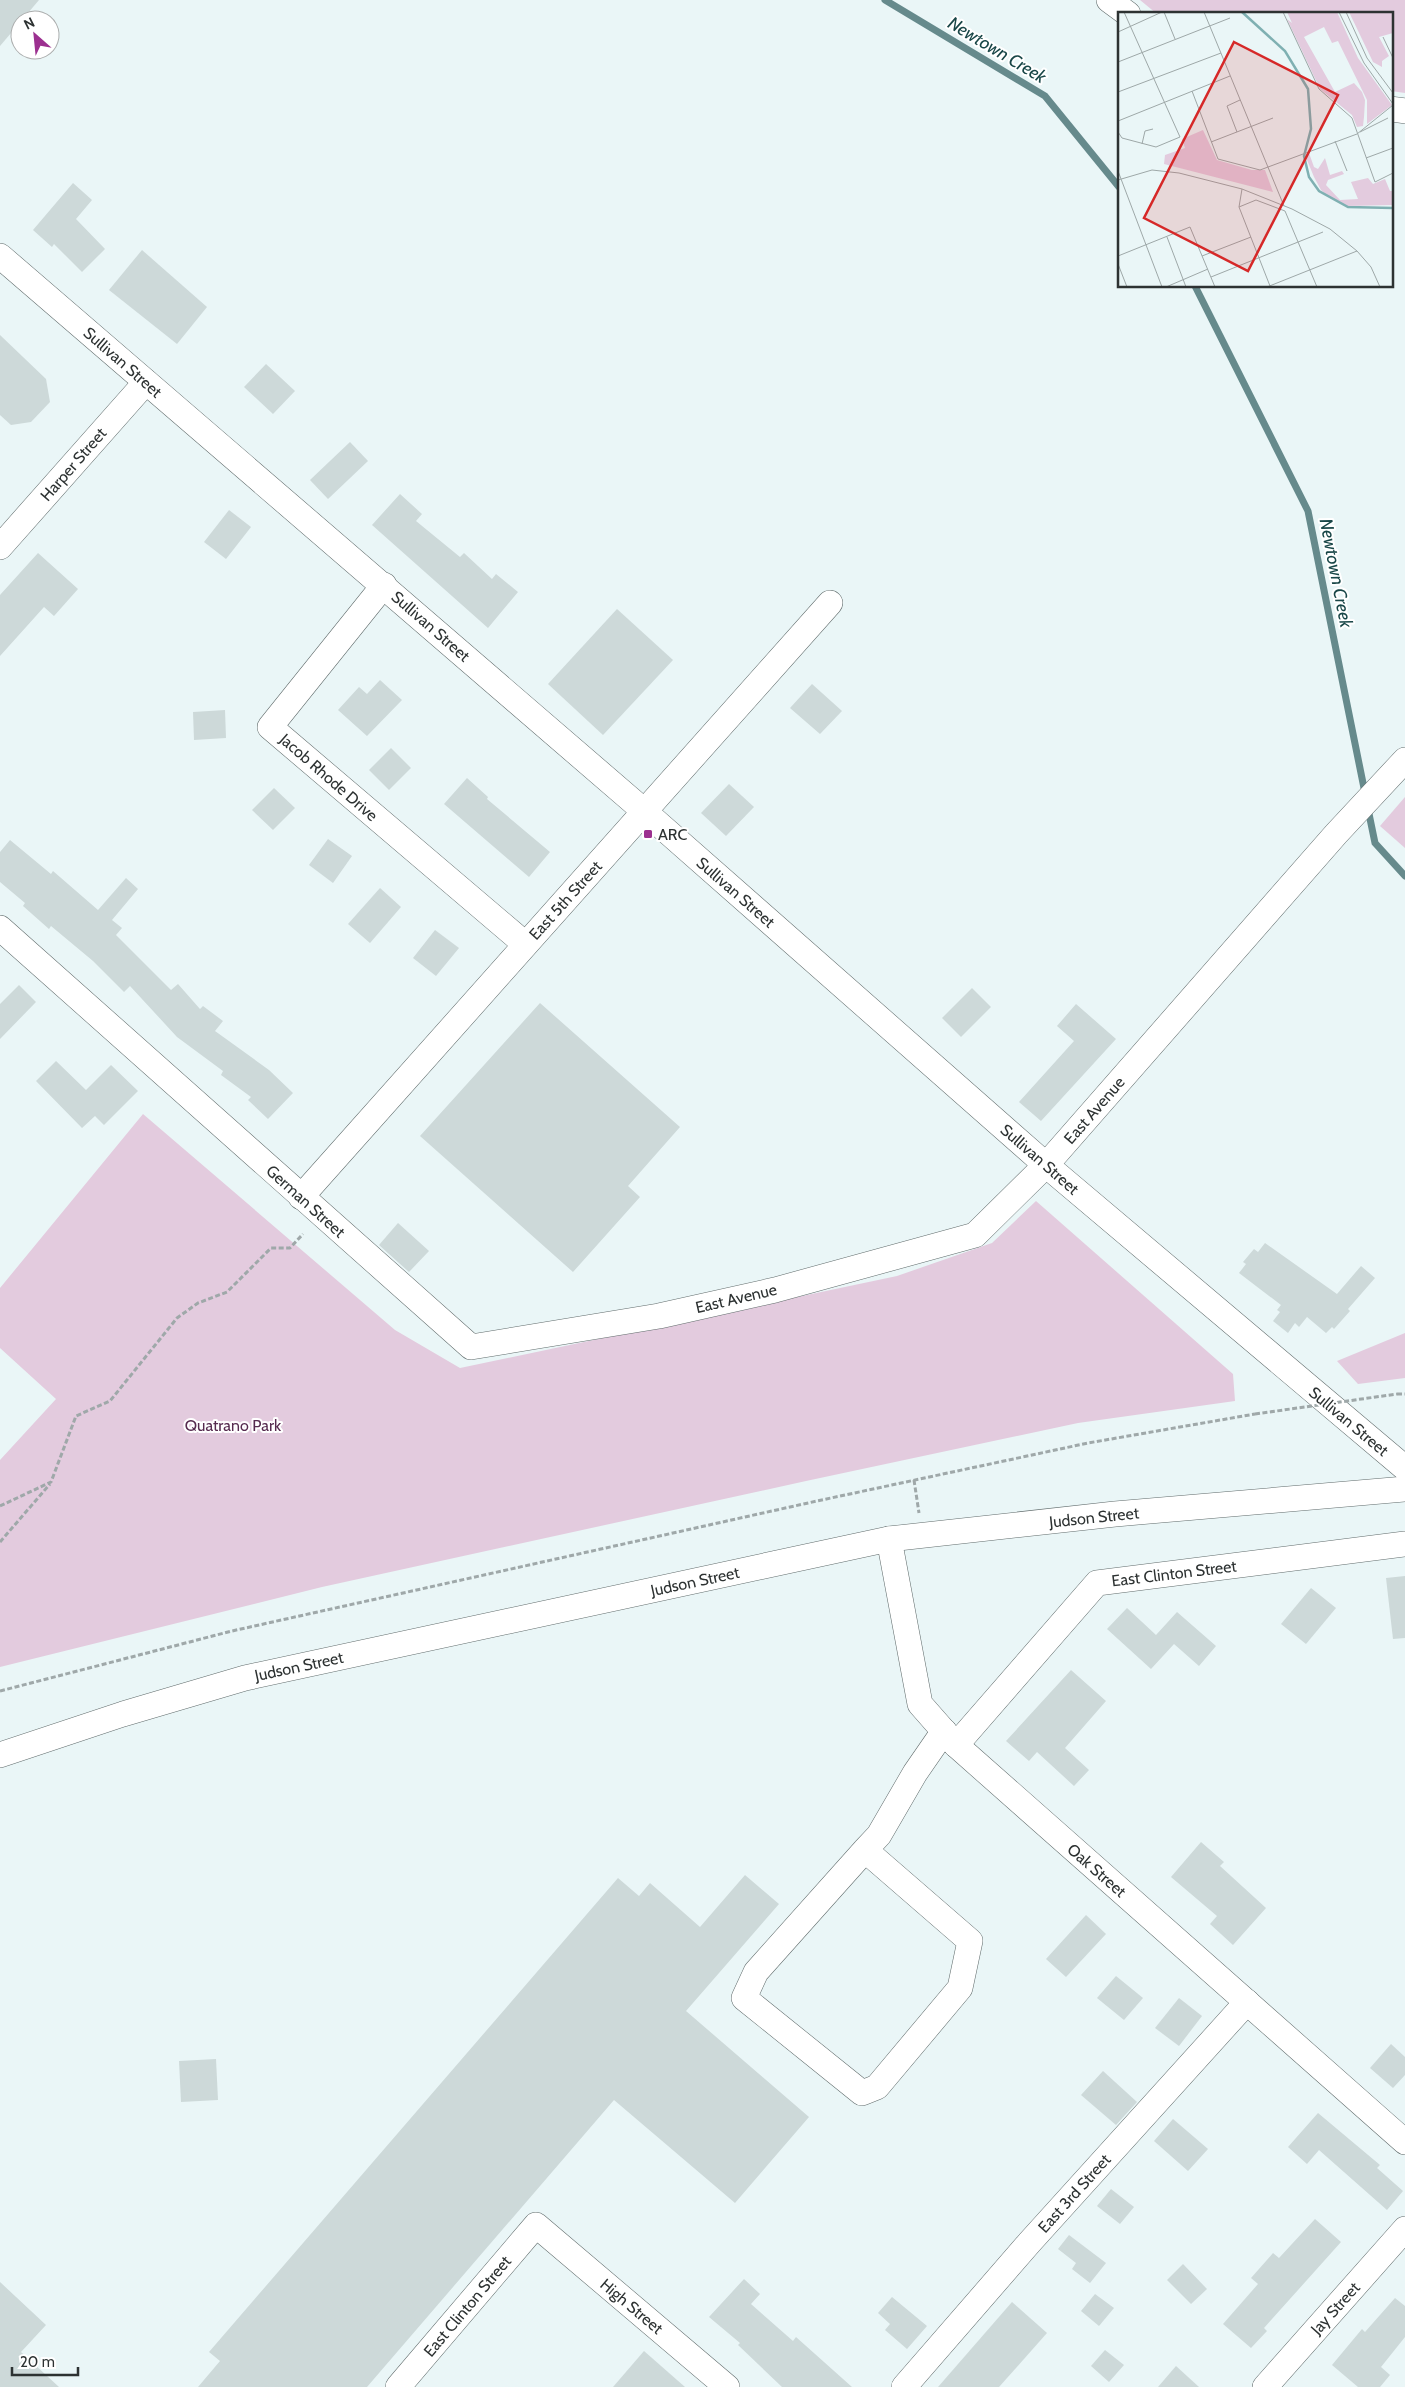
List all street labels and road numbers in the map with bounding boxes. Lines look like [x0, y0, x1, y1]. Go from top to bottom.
street label: Sullivan Street [80, 323, 166, 402]
street label: Harper Street [36, 423, 111, 505]
street label: Sullivan Street [388, 587, 474, 666]
street label: Jacob Rhode Drive [275, 729, 382, 825]
street label: Sullivan Street [693, 853, 779, 932]
street label: East 5th Street [525, 857, 606, 944]
street label: East Avenue [1060, 1073, 1129, 1148]
street label: Sullivan Street [997, 1120, 1083, 1199]
street label: German Street [262, 1161, 349, 1242]
street label: East Avenue [694, 1280, 779, 1317]
street label: Sullivan Street [1305, 1383, 1393, 1460]
street label: Judson Street [1047, 1503, 1141, 1532]
street label: East Clinton Street [1110, 1556, 1238, 1591]
street label: Judson Street [648, 1563, 742, 1600]
street label: Judson Street [252, 1648, 346, 1685]
street label: Oak Street [1063, 1840, 1130, 1901]
street label: East 3rd Street [1034, 2150, 1115, 2237]
street label: East Clinton Street [420, 2252, 515, 2361]
street label: High Street [596, 2275, 667, 2338]
street label: Jay Street [1306, 2278, 1364, 2339]

